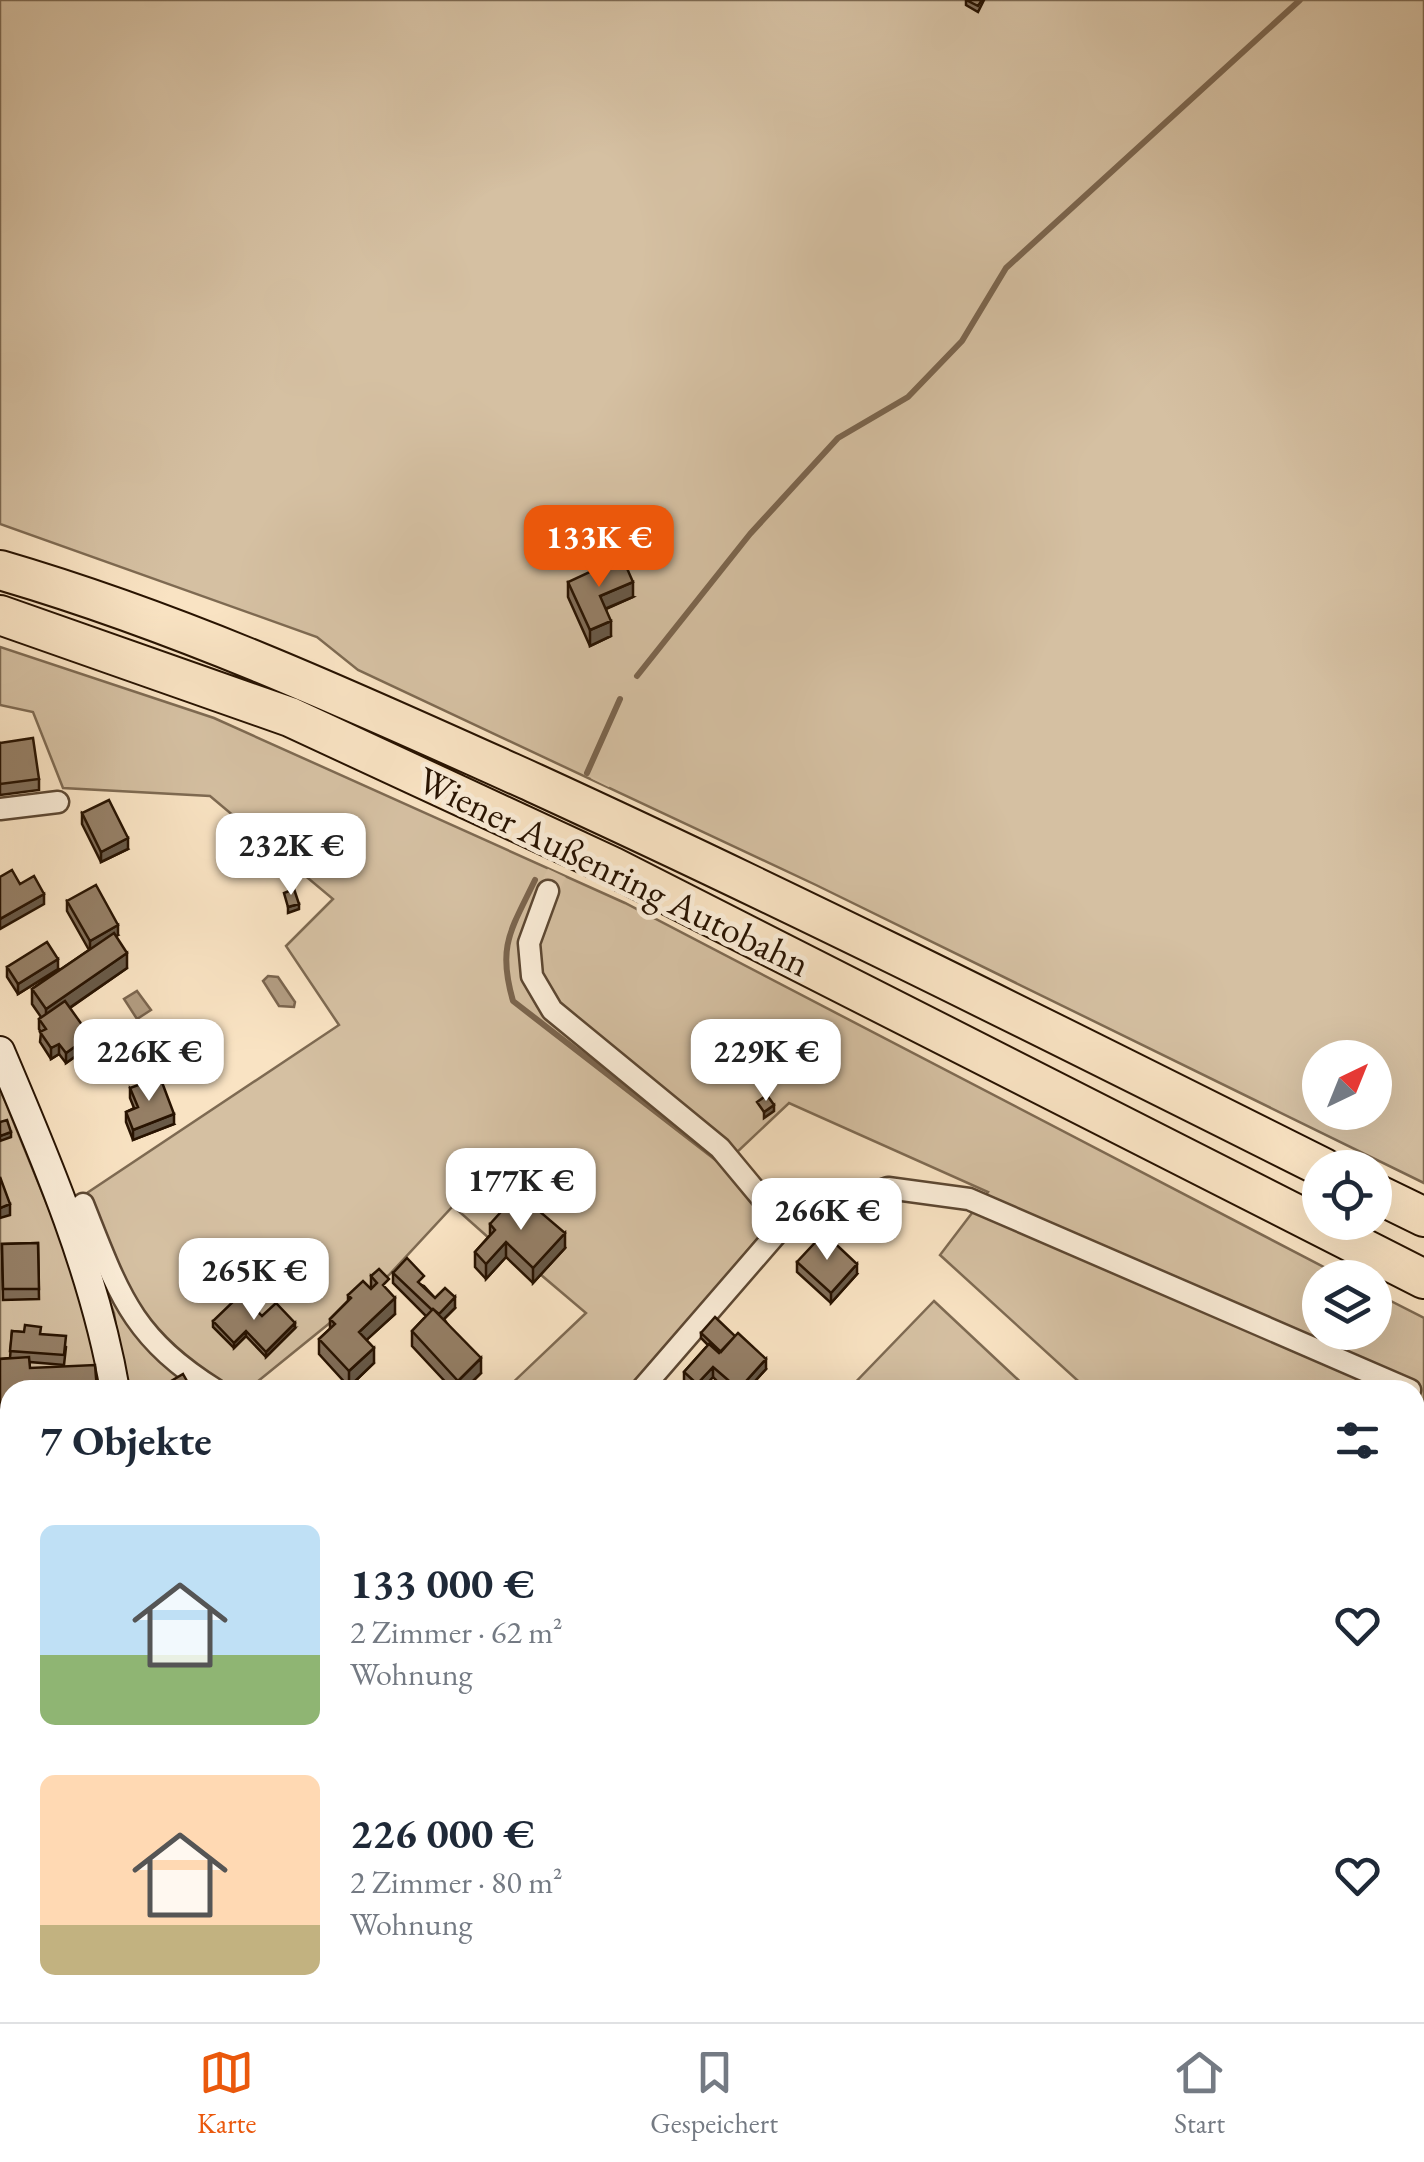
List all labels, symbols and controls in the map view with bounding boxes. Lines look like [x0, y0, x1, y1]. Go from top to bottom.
pin: 133K € [518, 505, 680, 590]
text: 133K € [546, 516, 652, 558]
street label: Wiener Außenring Autobahn [410, 755, 818, 987]
pin: 232K € [210, 813, 372, 898]
text: 232K € [238, 824, 344, 866]
pin: 226K € [68, 1019, 230, 1104]
pin: 229K € [685, 1019, 847, 1104]
text: 226K € [96, 1030, 202, 1072]
text: 229K € [713, 1030, 819, 1072]
north arrow [1302, 1040, 1392, 1130]
map controls [1302, 1040, 1392, 1350]
pin: 177K € [440, 1148, 602, 1233]
button: locate [1302, 1150, 1392, 1240]
text: 177K € [468, 1159, 574, 1201]
pin: 266K € [746, 1178, 908, 1263]
text: 266K € [774, 1189, 880, 1231]
pin: 265K € [173, 1238, 335, 1323]
text: 265K € [201, 1249, 307, 1291]
button: layers [1302, 1260, 1392, 1350]
text: 7 Objekte [40, 1413, 212, 1468]
icon: filters [1330, 1413, 1385, 1468]
text: 133 000 € [350, 1556, 534, 1611]
icon: home [120, 1565, 240, 1685]
icon: heart [1330, 1598, 1385, 1653]
text: 2 Zimmer · 62 m² [350, 1611, 563, 1653]
text: Wohnung [350, 1653, 473, 1695]
text: 226 000 € [350, 1806, 534, 1861]
icon: home [120, 1815, 240, 1935]
icon: heart [1330, 1848, 1385, 1903]
text: 2 Zimmer · 80 m² [350, 1861, 563, 1903]
text: Wohnung [350, 1903, 473, 1945]
tab: Karte [197, 2045, 256, 2141]
tab: Gespeichert [650, 2045, 778, 2141]
tab: Start [1172, 2045, 1227, 2141]

